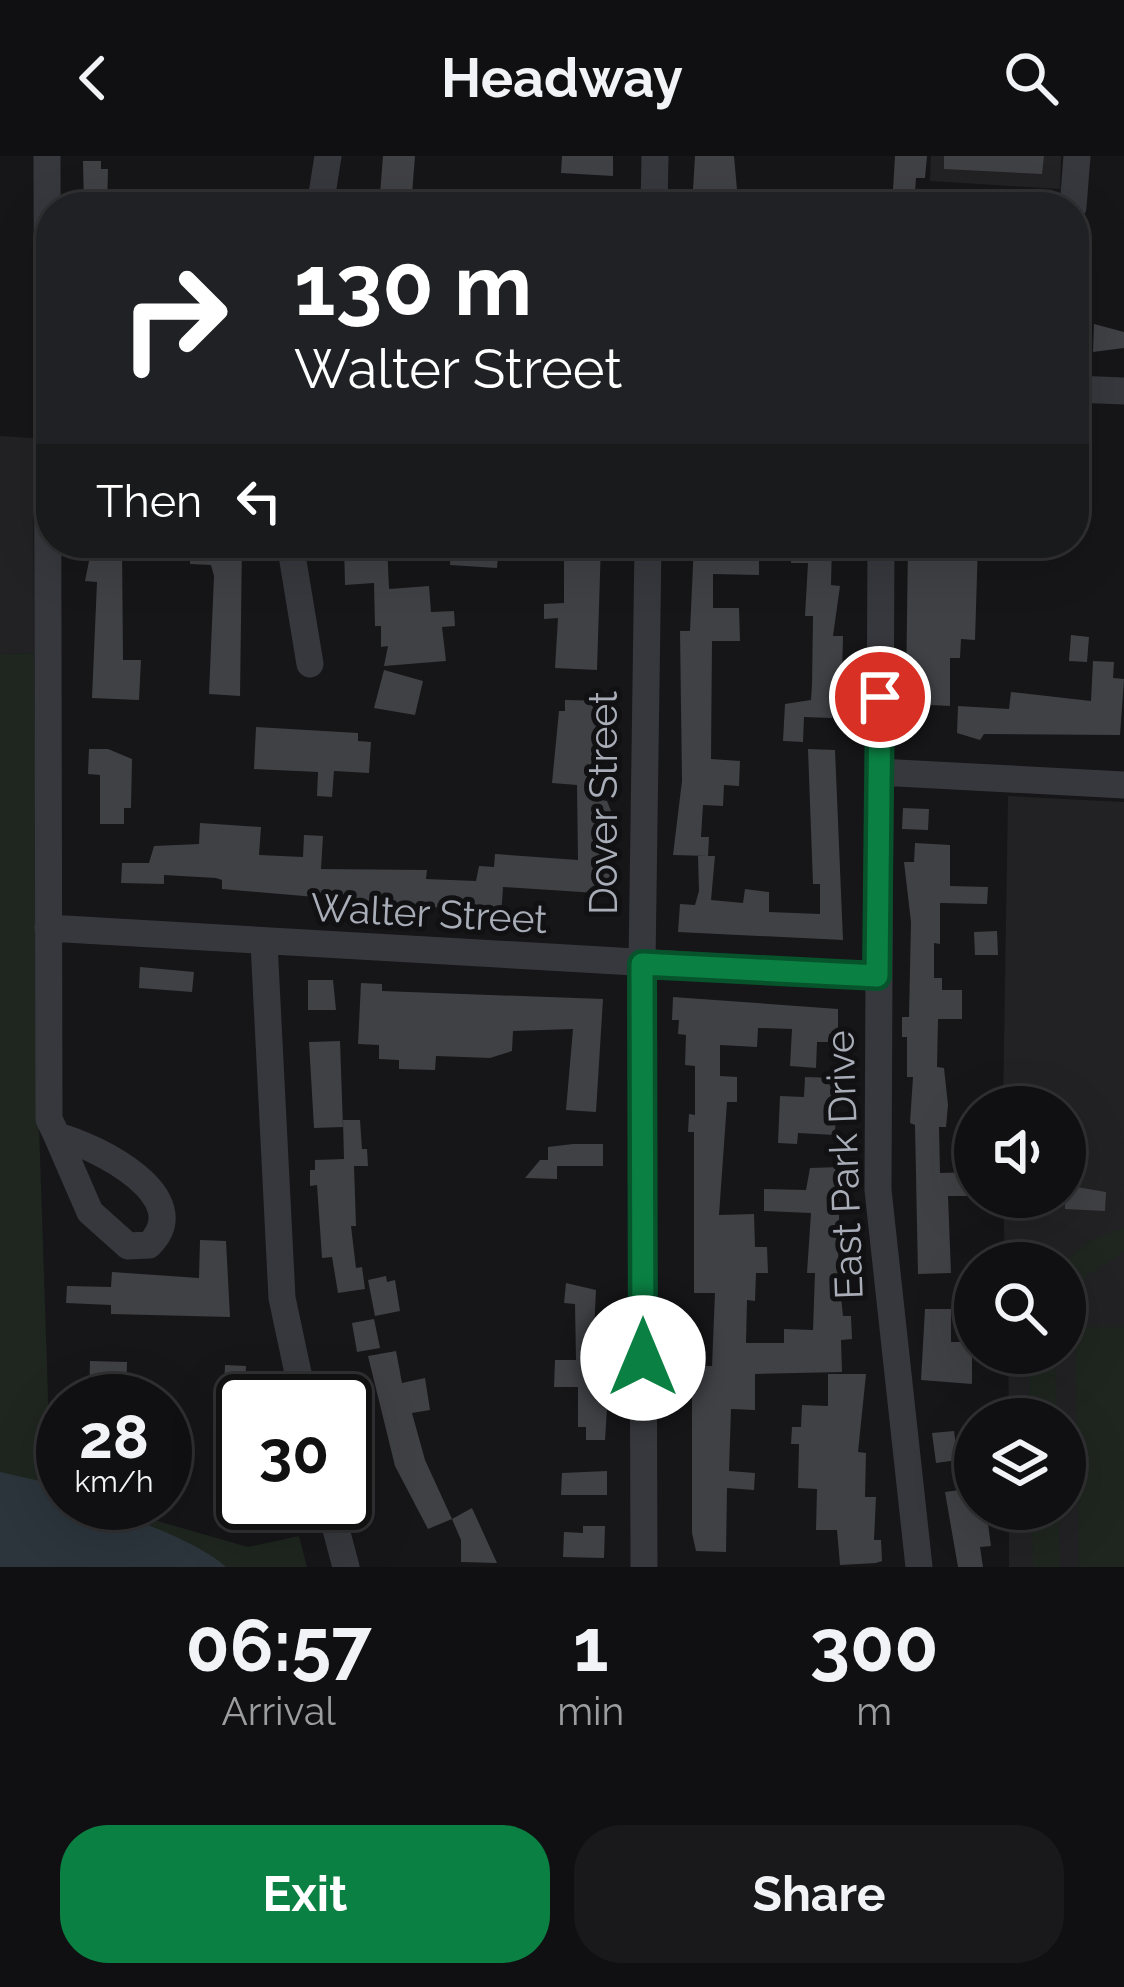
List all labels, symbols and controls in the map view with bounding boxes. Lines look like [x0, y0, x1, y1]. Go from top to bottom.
icon: back [60, 45, 126, 111]
icon: search [998, 45, 1064, 111]
text: Headway [441, 46, 683, 110]
text: 130 m [294, 236, 532, 335]
icon: right [96, 240, 252, 396]
text: Walter Street [294, 337, 622, 401]
icon: left [226, 468, 292, 534]
text: Then [96, 475, 202, 528]
pin [829, 646, 931, 748]
icon: arrive [847, 664, 913, 730]
street label: Dover Street [580, 691, 626, 915]
street label: Walter Street [309, 884, 549, 942]
street label: East Park Drive [816, 1030, 872, 1300]
map controls [954, 1086, 1086, 1530]
button: sound [954, 1086, 1086, 1218]
button: search [954, 1242, 1086, 1374]
position arrow [580, 1295, 706, 1421]
speed limit sign: 30 [216, 1374, 372, 1530]
button: layers [954, 1398, 1086, 1530]
text: 28 [79, 1402, 149, 1472]
text: km/h [74, 1464, 154, 1499]
text: 06:57 [186, 1603, 372, 1688]
text: 1 [573, 1603, 608, 1688]
text: 300 [810, 1603, 938, 1688]
text: Arrival [221, 1688, 336, 1734]
text: min [557, 1688, 624, 1734]
text: m [856, 1688, 892, 1734]
button: Exit [60, 1825, 550, 1963]
button: Share [574, 1825, 1064, 1963]

